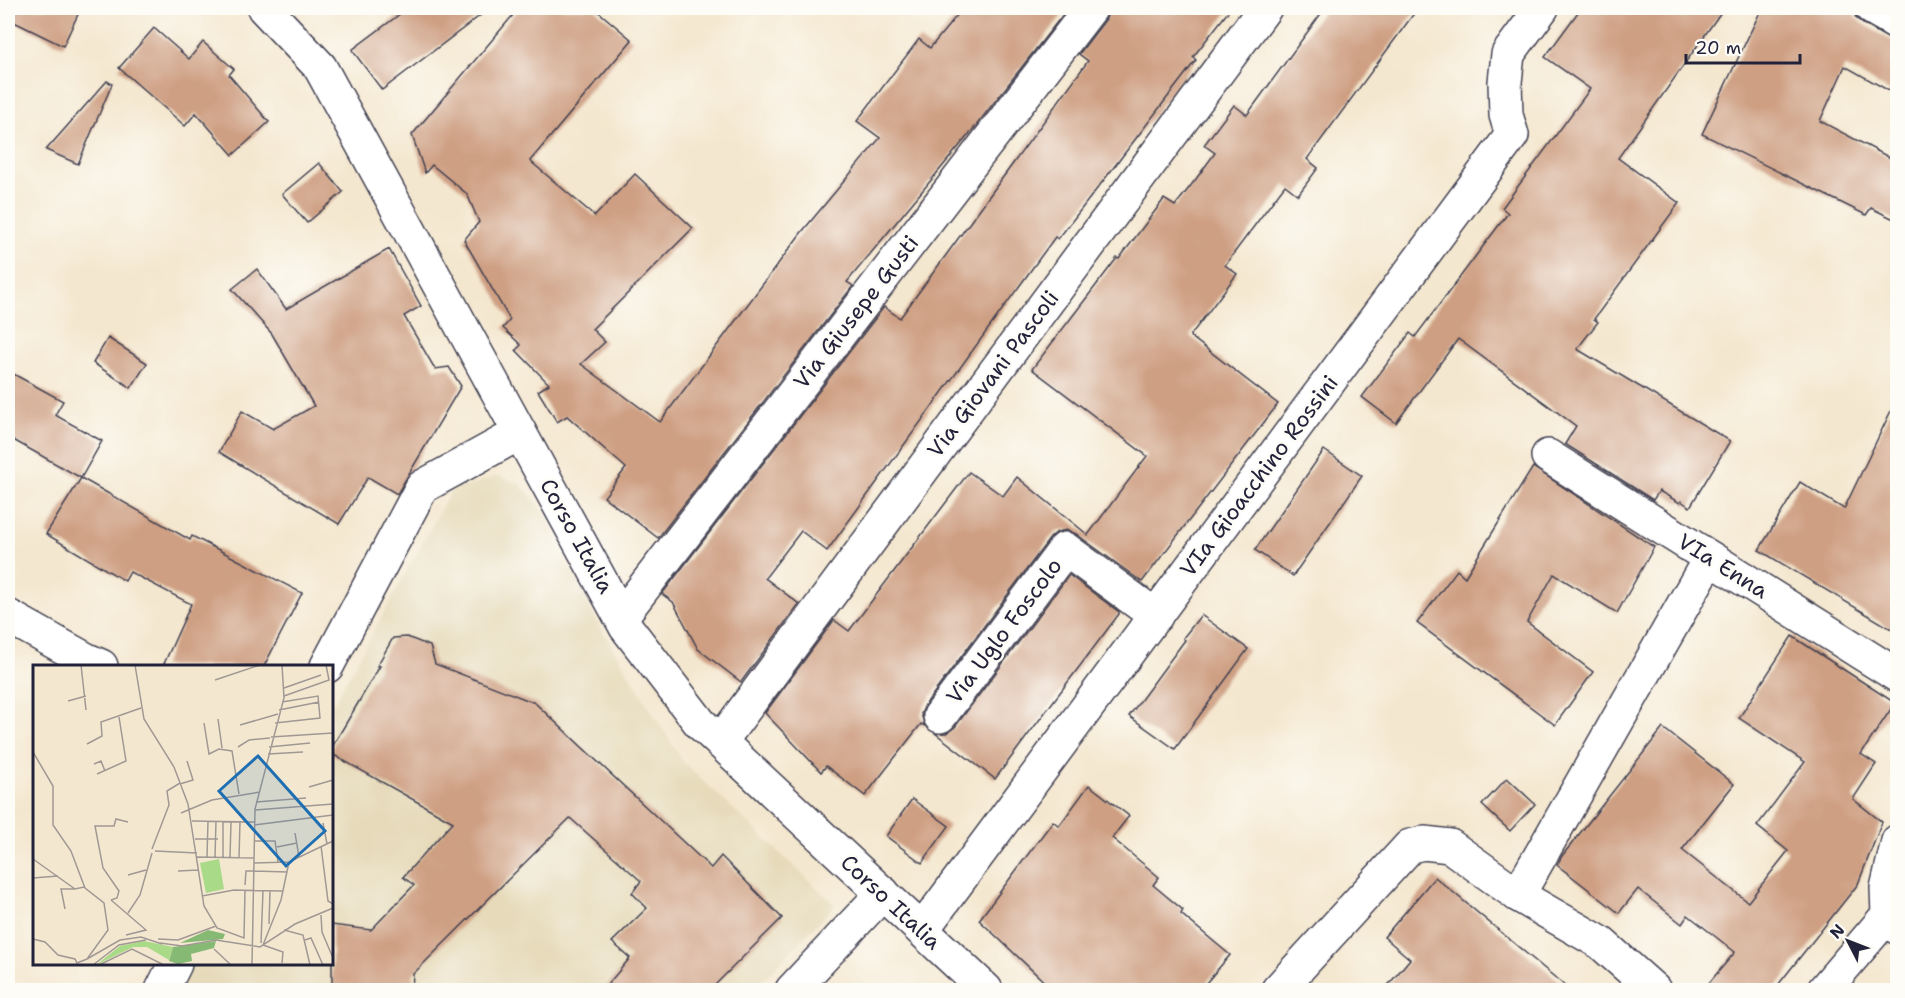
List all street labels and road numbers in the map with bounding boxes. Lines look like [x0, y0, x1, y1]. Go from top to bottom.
street label: Via Giusepe Gusti [787, 229, 925, 395]
street label: Via Giovani Pascoli [921, 285, 1065, 463]
street label: VIa Gioacchino Rossini [1174, 369, 1344, 583]
street label: Corso Italia [533, 473, 621, 599]
street label: VIa Enna [1672, 527, 1774, 605]
street label: Via Uglo Foscolo [940, 552, 1068, 710]
street label: Corso Italia [835, 848, 948, 956]

